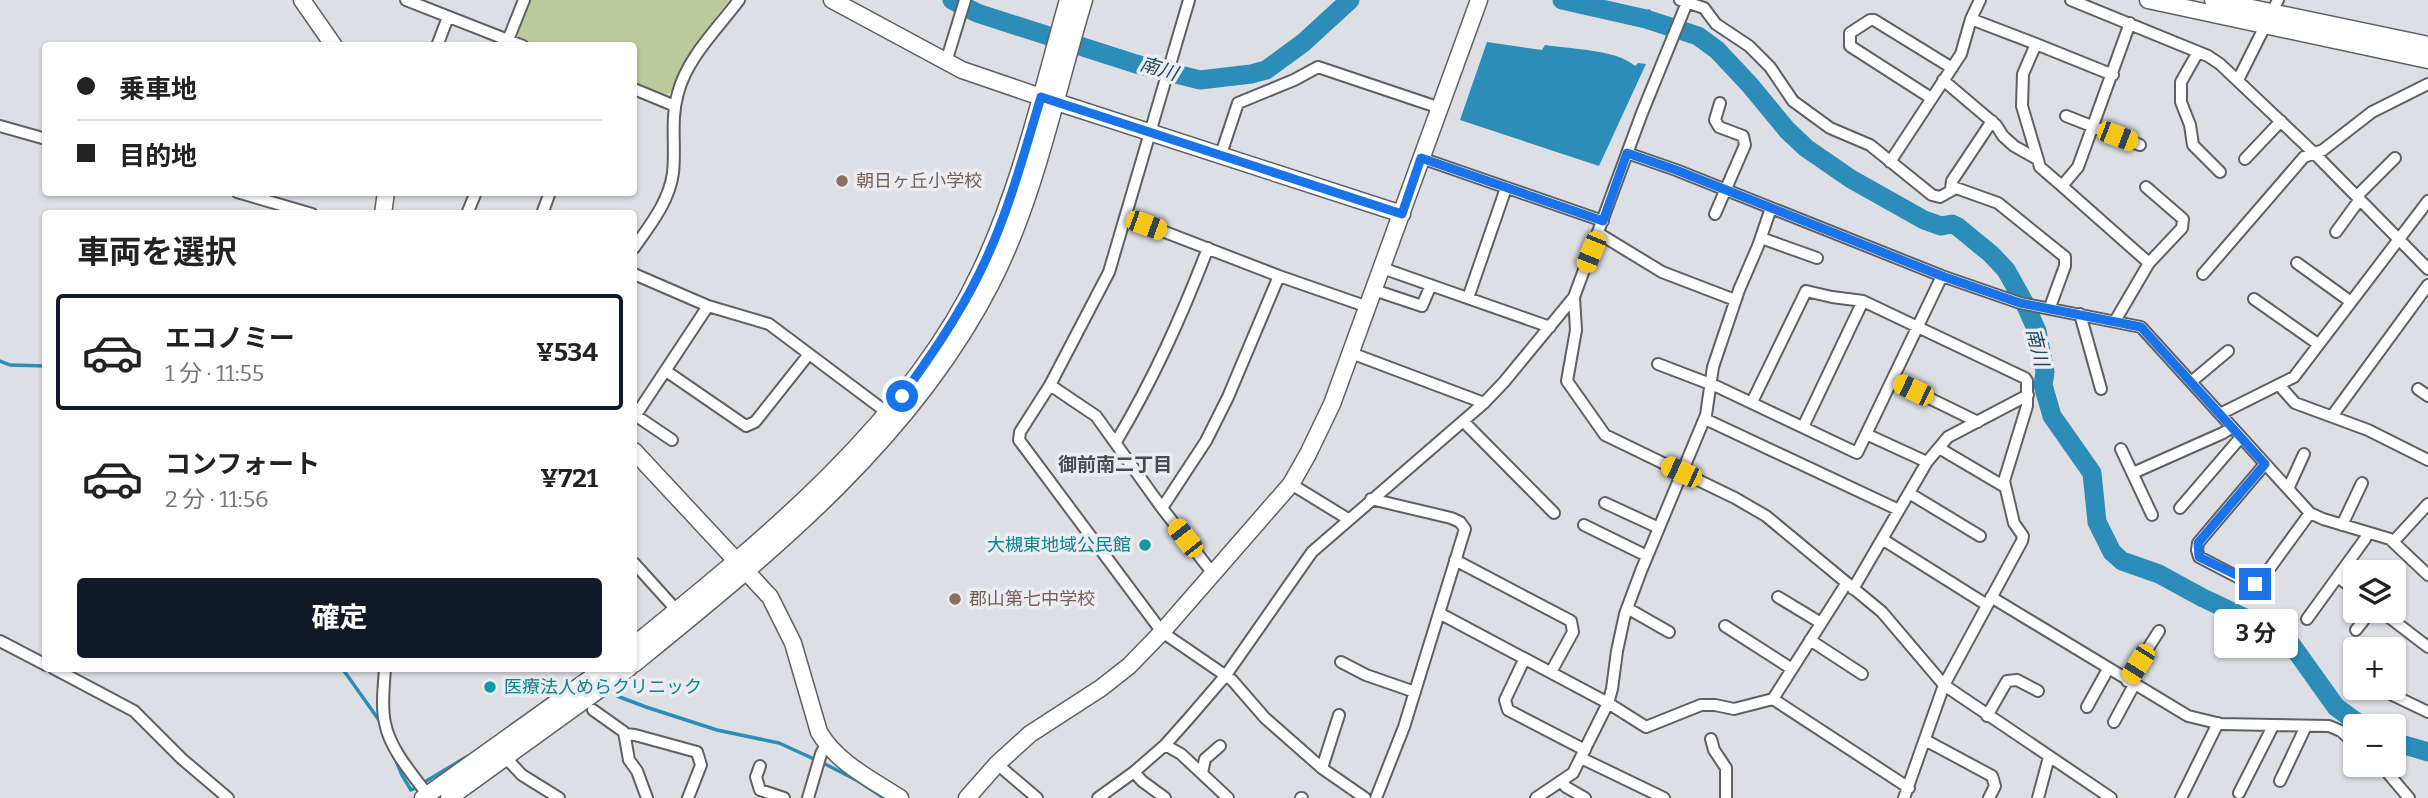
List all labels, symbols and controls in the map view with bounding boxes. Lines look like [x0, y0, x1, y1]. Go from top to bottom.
water label: 南川 [1137, 52, 1182, 86]
text: 乗車地 [119, 74, 197, 105]
car [2094, 119, 2141, 153]
text: 目的地 [119, 141, 197, 172]
place label: 朝日ヶ丘小学校 [856, 170, 982, 192]
marker: 朝日ヶ丘小学校 [834, 173, 850, 189]
car [1123, 208, 1170, 242]
car [1574, 229, 1609, 275]
text: 車両を選択 [77, 233, 237, 271]
icon: car [81, 321, 144, 384]
text: エコノミー [165, 323, 295, 354]
water label: 南川 [2022, 326, 2054, 370]
text: ¥534 [536, 337, 598, 368]
text: 1 分 · 11:55 [165, 359, 264, 387]
car [1890, 371, 1937, 409]
route start [886, 380, 918, 412]
icon: car [81, 447, 144, 510]
text: コンフォート [165, 449, 320, 480]
district label: 御前南二丁目 [1058, 453, 1172, 476]
car [1658, 454, 1705, 490]
text: ¥721 [540, 463, 598, 494]
text: 2 分 · 11:56 [165, 485, 268, 513]
car [1164, 515, 1207, 561]
place label: 大槻東地域公民館 [987, 534, 1131, 556]
marker: 大槻東地域公民館 [1137, 537, 1153, 553]
map controls [2343, 560, 2406, 777]
button: layers [2343, 560, 2406, 623]
route end [2239, 568, 2271, 600]
button: 確定 [77, 578, 602, 658]
place label: 郡山第七中学校 [969, 588, 1095, 610]
marker: 郡山第七中学校 [947, 591, 963, 607]
callout: 3 分 [2213, 608, 2297, 658]
text: 3 分 [2236, 619, 2276, 647]
button: + [2343, 637, 2406, 700]
car [2118, 641, 2159, 687]
place label: 医療法人めらクリニック [504, 676, 702, 698]
marker: 医療法人めらクリニック [482, 679, 498, 695]
button: − [2343, 714, 2406, 777]

